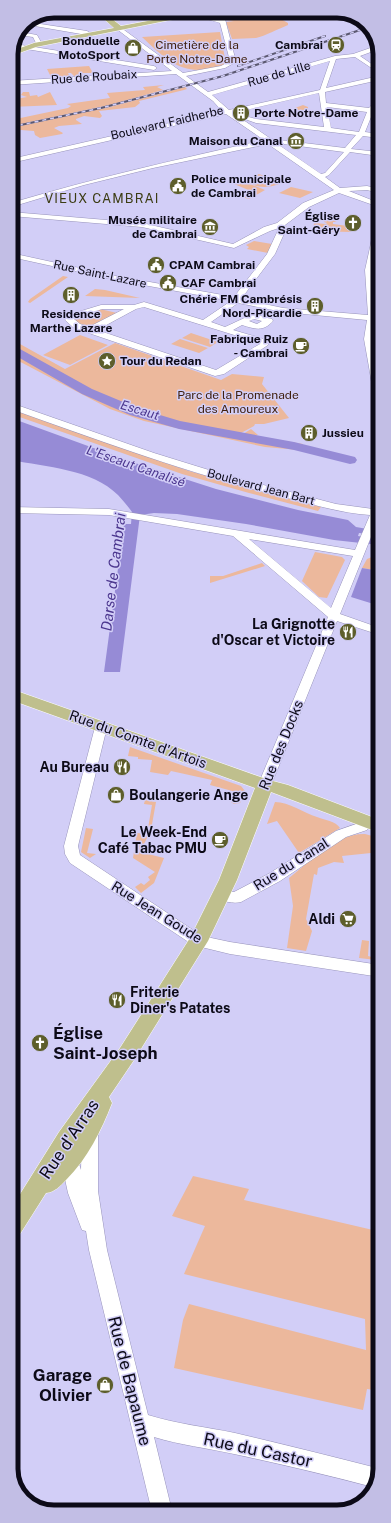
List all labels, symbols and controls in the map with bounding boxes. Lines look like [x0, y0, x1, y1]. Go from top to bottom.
place label: Bonduelle MotoSport [58, 34, 120, 62]
station icon: Cambrai [326, 35, 346, 55]
shop icon: Bonduelle MotoSport [123, 38, 143, 58]
park label: Cimetière de la Porte Notre-Dame [146, 38, 248, 66]
place label: Cambrai [275, 38, 323, 52]
street label: Rue de Lille [246, 58, 312, 90]
street label: Rue de Roubaix [50, 67, 138, 87]
street label: Boulevard Faidherbe [109, 103, 225, 143]
building icon: Porte Notre-Dame [231, 103, 251, 123]
place label: Porte Notre-Dame [254, 106, 359, 120]
museum icon: Maison du Canal [286, 131, 306, 151]
place label: Maison du Canal [189, 134, 283, 148]
place label: Police municipale de Cambrai [191, 172, 291, 200]
public building icon: Police municipale de Cambrai [168, 176, 188, 196]
district label: VIEUX CAMBRAI [45, 191, 159, 206]
place label: Église Saint-Géry [277, 209, 340, 237]
place label: Musée militaire de Cambrai [108, 213, 197, 241]
church icon: Église Saint-Géry [343, 213, 363, 233]
museum icon: Musée militaire de Cambrai [200, 217, 220, 237]
public building icon: CPAM Cambrai [146, 255, 166, 275]
street label: Rue Saint-Lazare [52, 257, 148, 291]
place label: CPAM Cambrai [169, 258, 255, 272]
public building icon: CAF Cambrai [158, 273, 178, 293]
place label: CAF Cambrai [181, 276, 256, 290]
building icon: Residence Marthe Lazare [61, 285, 81, 305]
place label: Chérie FM Cambrésis Nord-Picardie [180, 292, 302, 320]
building icon: Chérie FM Cambrésis Nord-Picardie [305, 296, 325, 316]
place label: Residence Marthe Lazare [30, 307, 112, 335]
place label: Fabrique Ruiz - Cambrai [210, 332, 288, 360]
cafe icon: Fabrique Ruiz - Cambrai [291, 336, 311, 356]
place icon: Tour du Redan [97, 351, 117, 371]
place label: Tour du Redan [120, 354, 202, 368]
park label: Parc de la Promenade des Amoureux [177, 388, 299, 416]
water label: Escaut [119, 397, 161, 423]
building icon: Jussieu [299, 423, 319, 443]
place label: Jussieu [322, 426, 364, 440]
water label: L'Escaut Canalisé [85, 442, 187, 490]
street label: Boulevard Jean Bart [206, 466, 317, 508]
water label: Darse de Cambrai [97, 512, 129, 632]
place label: La Grignotte d'Oscar et Victoire [212, 616, 335, 648]
restaurant icon: La Grignotte d'Oscar et Victoire [338, 622, 358, 642]
street label: Rue des Docks [256, 698, 306, 792]
street label: Rue du Comte d'Artois [67, 707, 209, 771]
restaurant icon: Au Bureau [112, 757, 132, 777]
place label: Au Bureau [40, 759, 109, 775]
shop icon: Boulangerie Ange [106, 785, 126, 805]
place label: Boulangerie Ange [129, 787, 248, 803]
place label: Le Week-End Café Tabac PMU [98, 824, 207, 856]
cafe icon: Le Week-End Café Tabac PMU [210, 830, 230, 850]
street label: Rue du Canal [250, 834, 332, 894]
street label: Rue Jean Goude [109, 878, 205, 946]
supermarket icon: Aldi [338, 909, 358, 929]
place label: Aldi [308, 911, 335, 927]
place label: Friterie Diner's Patates [130, 984, 230, 1016]
restaurant icon: Friterie Diner's Patates [107, 990, 127, 1010]
place label: Église Saint-Joseph [53, 1023, 158, 1063]
church icon: Église Saint-Joseph [30, 1033, 50, 1053]
street label: Rue d'Arras [35, 1095, 103, 1183]
street label: Rue de Bapaume [104, 1314, 156, 1448]
place label: Garage Olivier [33, 1365, 92, 1405]
shop icon: Garage Olivier [95, 1375, 115, 1395]
street label: Rue du Castor [202, 1429, 315, 1471]

